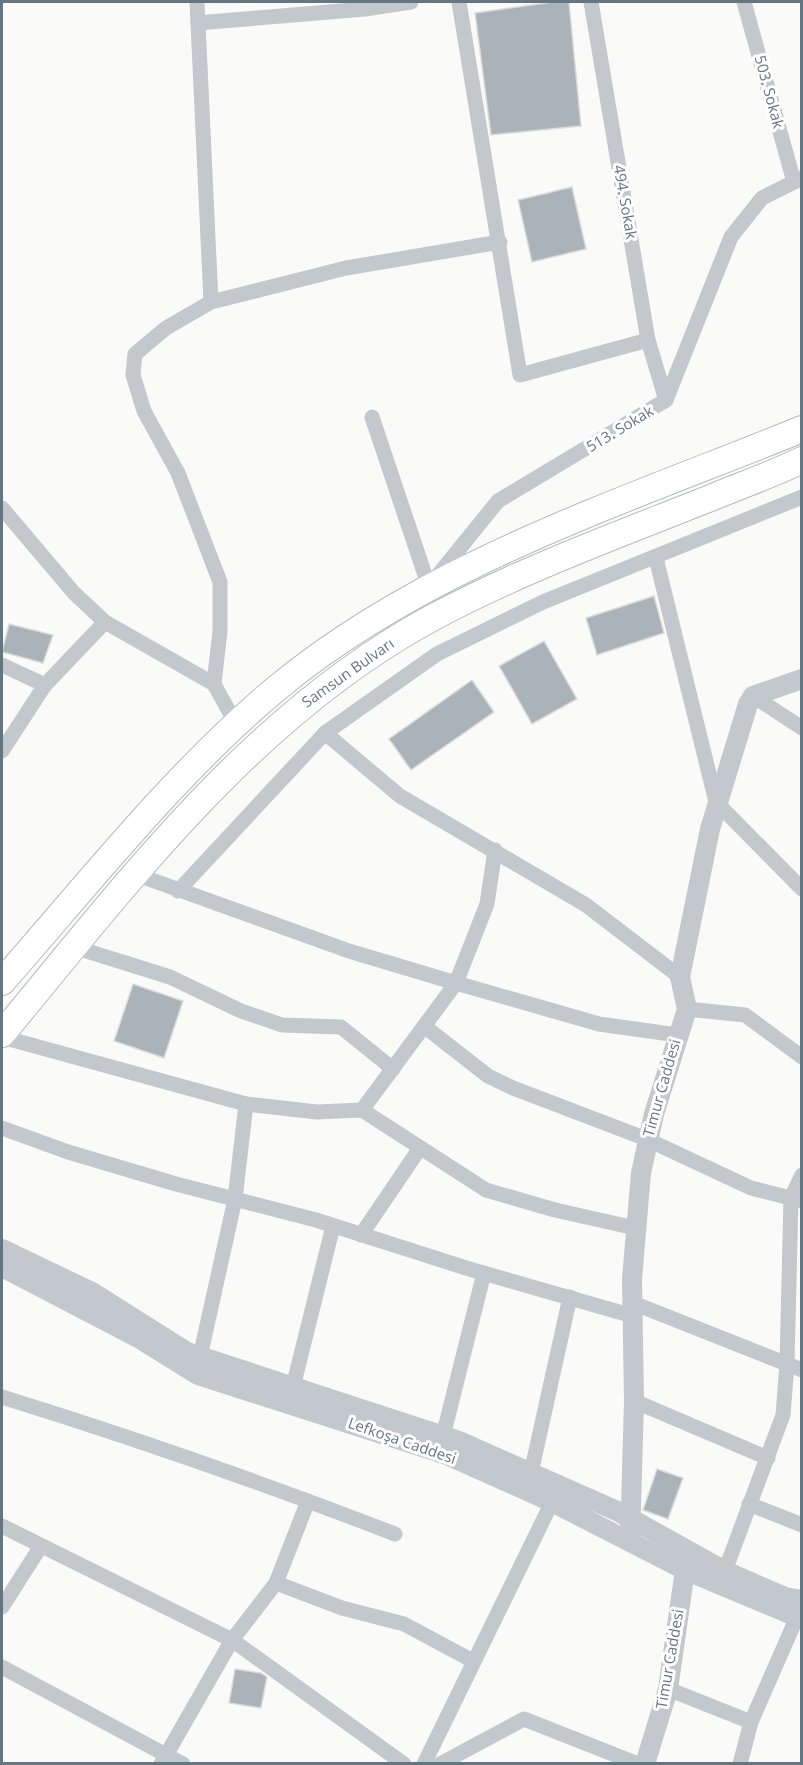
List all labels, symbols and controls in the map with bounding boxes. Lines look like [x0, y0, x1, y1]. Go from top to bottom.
street label: 503. Sokak [751, 53, 789, 131]
street label: 494. Sokak [610, 163, 642, 241]
street label: 513. Sokak [582, 400, 657, 456]
street label: Samsun Bulvarı [297, 633, 398, 711]
street label: Timur Caddesi [638, 1037, 685, 1139]
street label: Lefkoşa Caddesi [346, 1412, 459, 1468]
street label: Timur Caddesi [650, 1608, 688, 1710]

